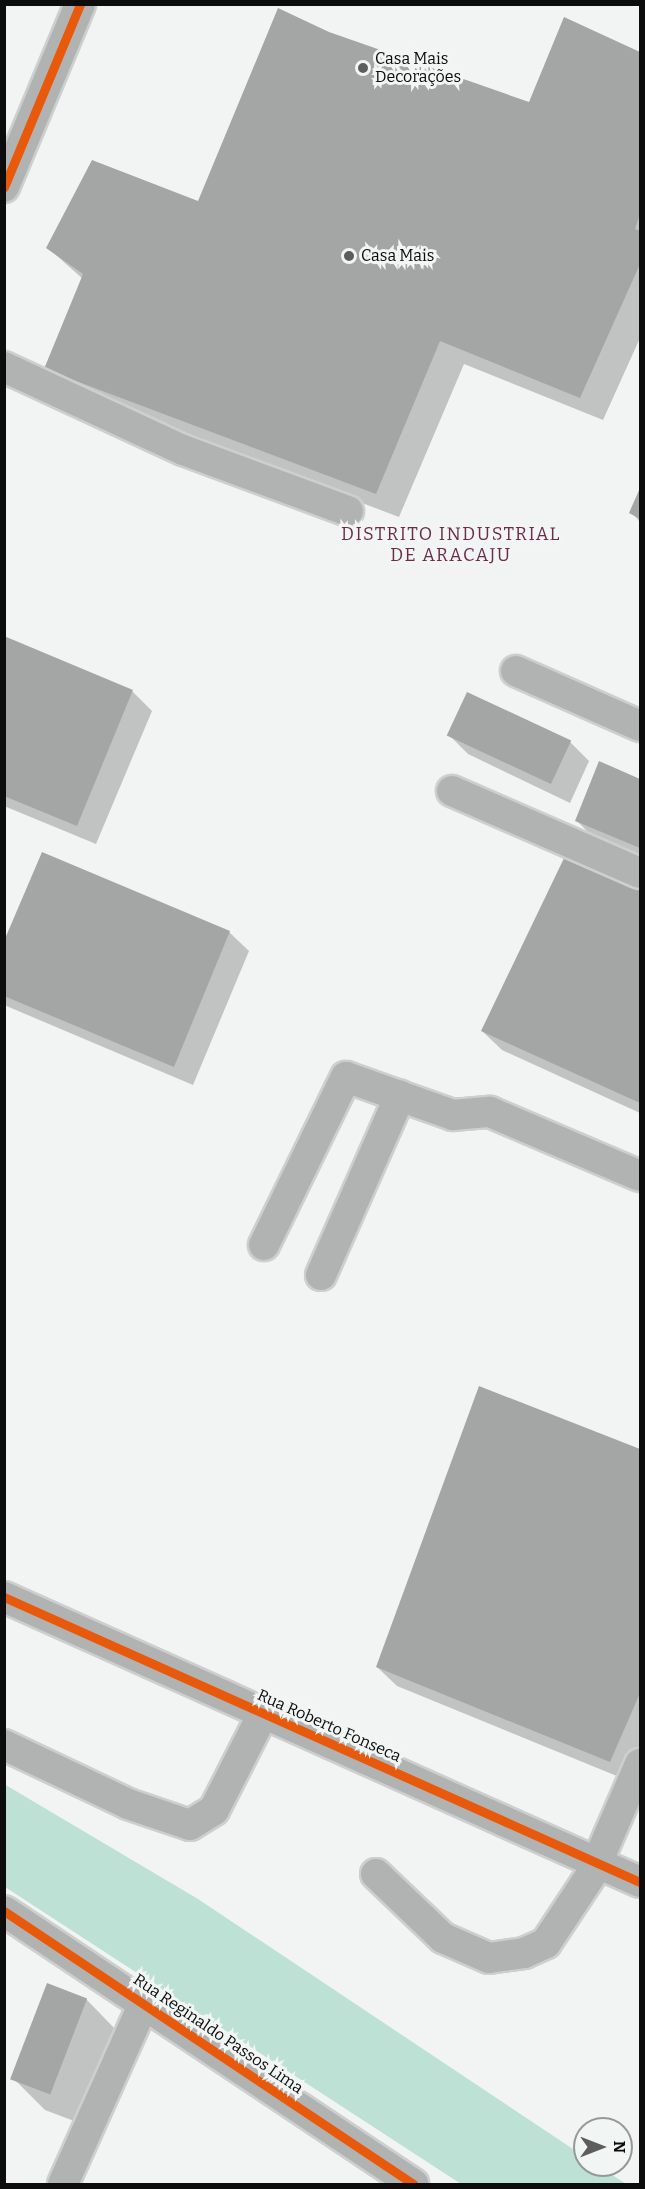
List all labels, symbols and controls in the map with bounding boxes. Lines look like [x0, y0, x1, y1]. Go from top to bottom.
place label: Casa Mais Decorações [375, 49, 461, 87]
marker: Casa Mais Decorações [356, 61, 370, 75]
place label: Casa Mais [361, 246, 434, 266]
marker: Casa Mais [342, 249, 356, 263]
district label: DISTRITO INDUSTRIAL DE ARACAJU [341, 524, 561, 566]
street label: Rua Roberto Fonseca [254, 1686, 404, 1766]
street label: Rua Reginaldo Passos Lima [130, 1970, 306, 2098]
north arrow [573, 2117, 633, 2177]
text: N [610, 2141, 629, 2153]

